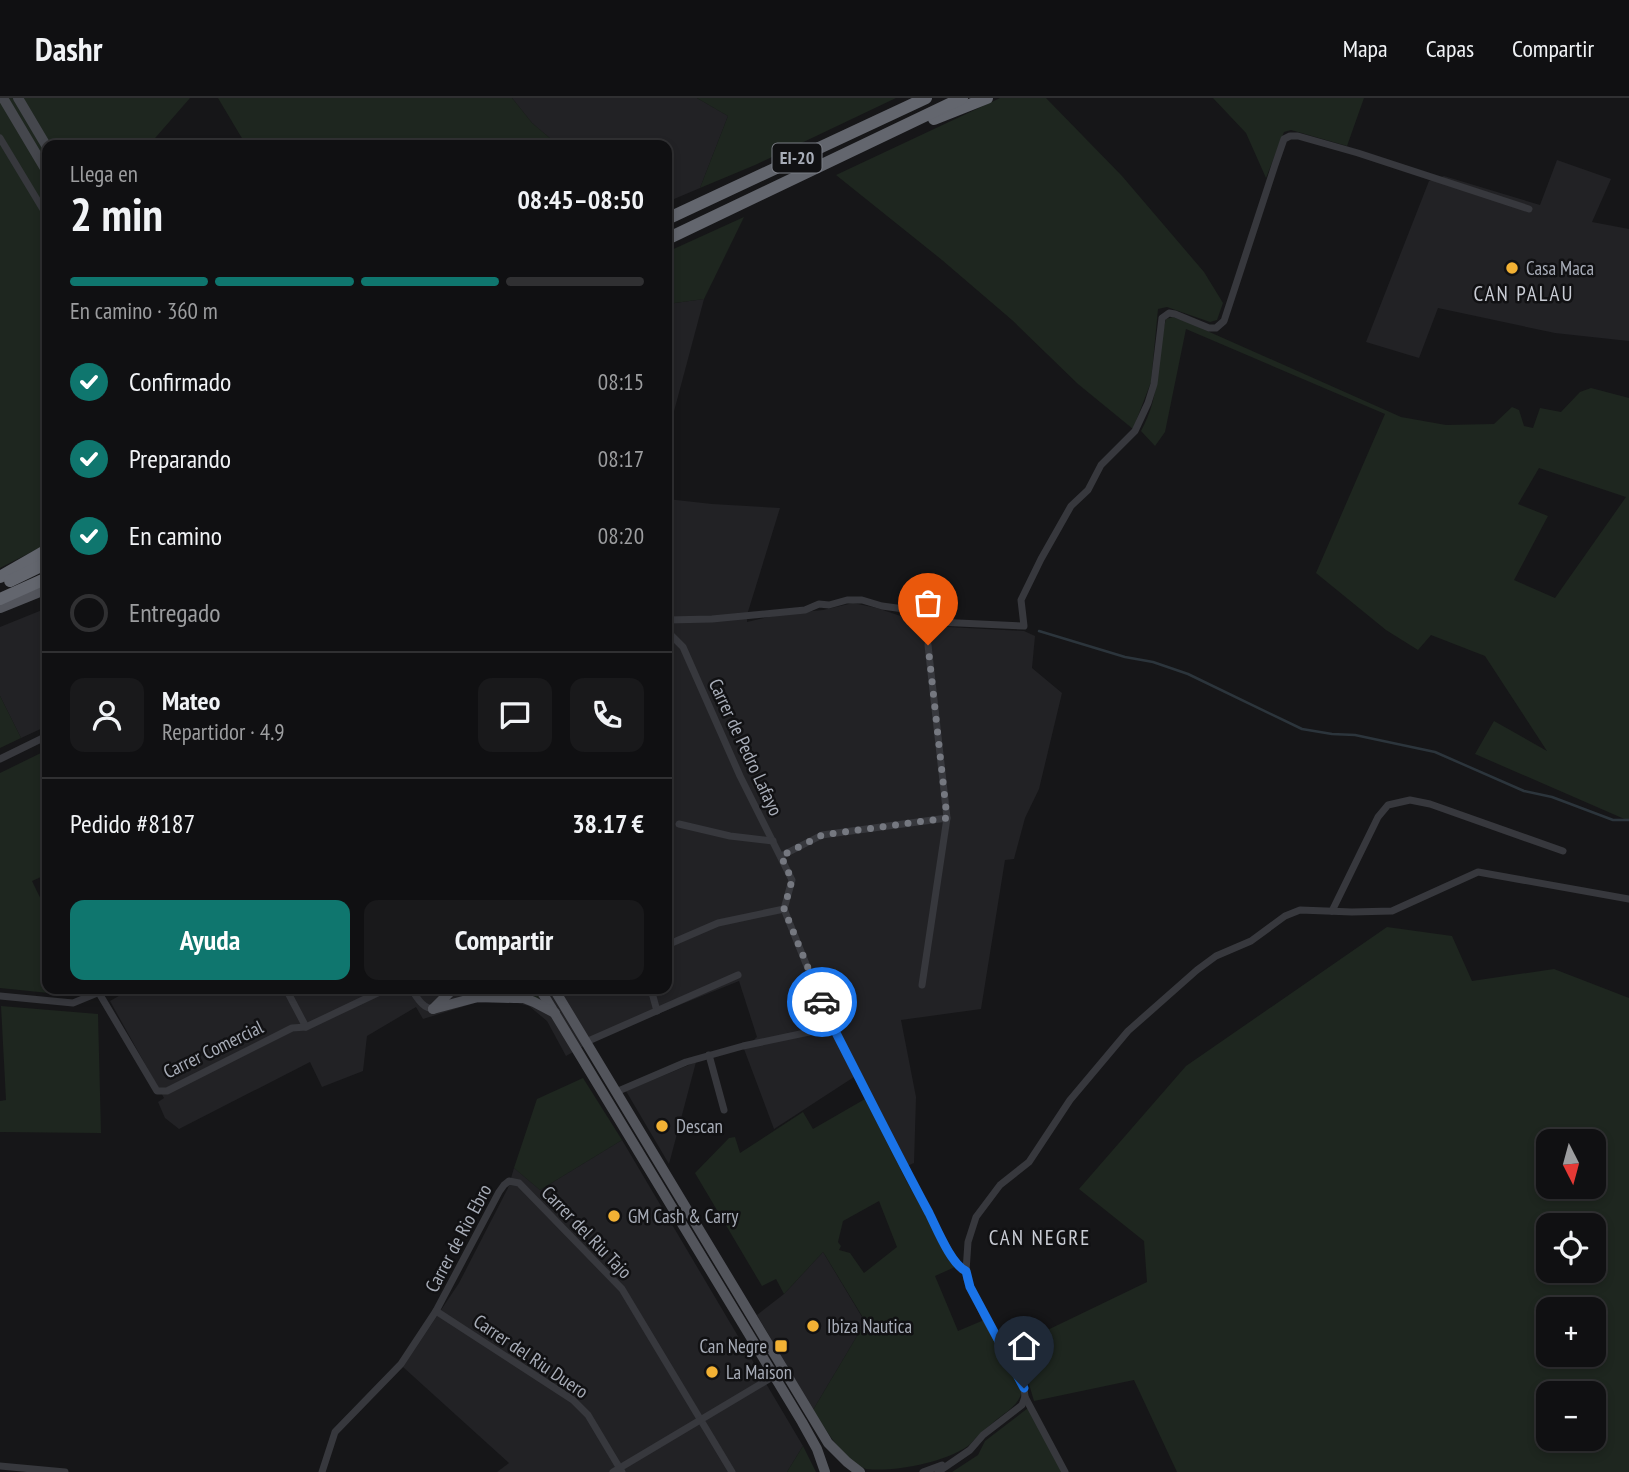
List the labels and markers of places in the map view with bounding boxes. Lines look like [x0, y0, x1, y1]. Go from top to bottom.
place label: Casa Maca [1526, 256, 1594, 280]
marker: Casa Maca [1504, 260, 1520, 276]
pin [898, 573, 958, 645]
place label: Descan [676, 1114, 723, 1138]
marker: Descan [654, 1118, 670, 1134]
place label: GM Cash & Carry [628, 1204, 739, 1228]
marker: GM Cash & Carry [606, 1208, 622, 1224]
place label: Ibiza Nautica [827, 1314, 912, 1338]
pin [994, 1316, 1054, 1388]
marker: Ibiza Nautica [805, 1318, 821, 1334]
place label: Can Negre [699, 1334, 767, 1358]
marker: Can Negre [773, 1338, 789, 1354]
place label: La Maison [726, 1360, 792, 1384]
marker: La Maison [704, 1364, 720, 1380]

